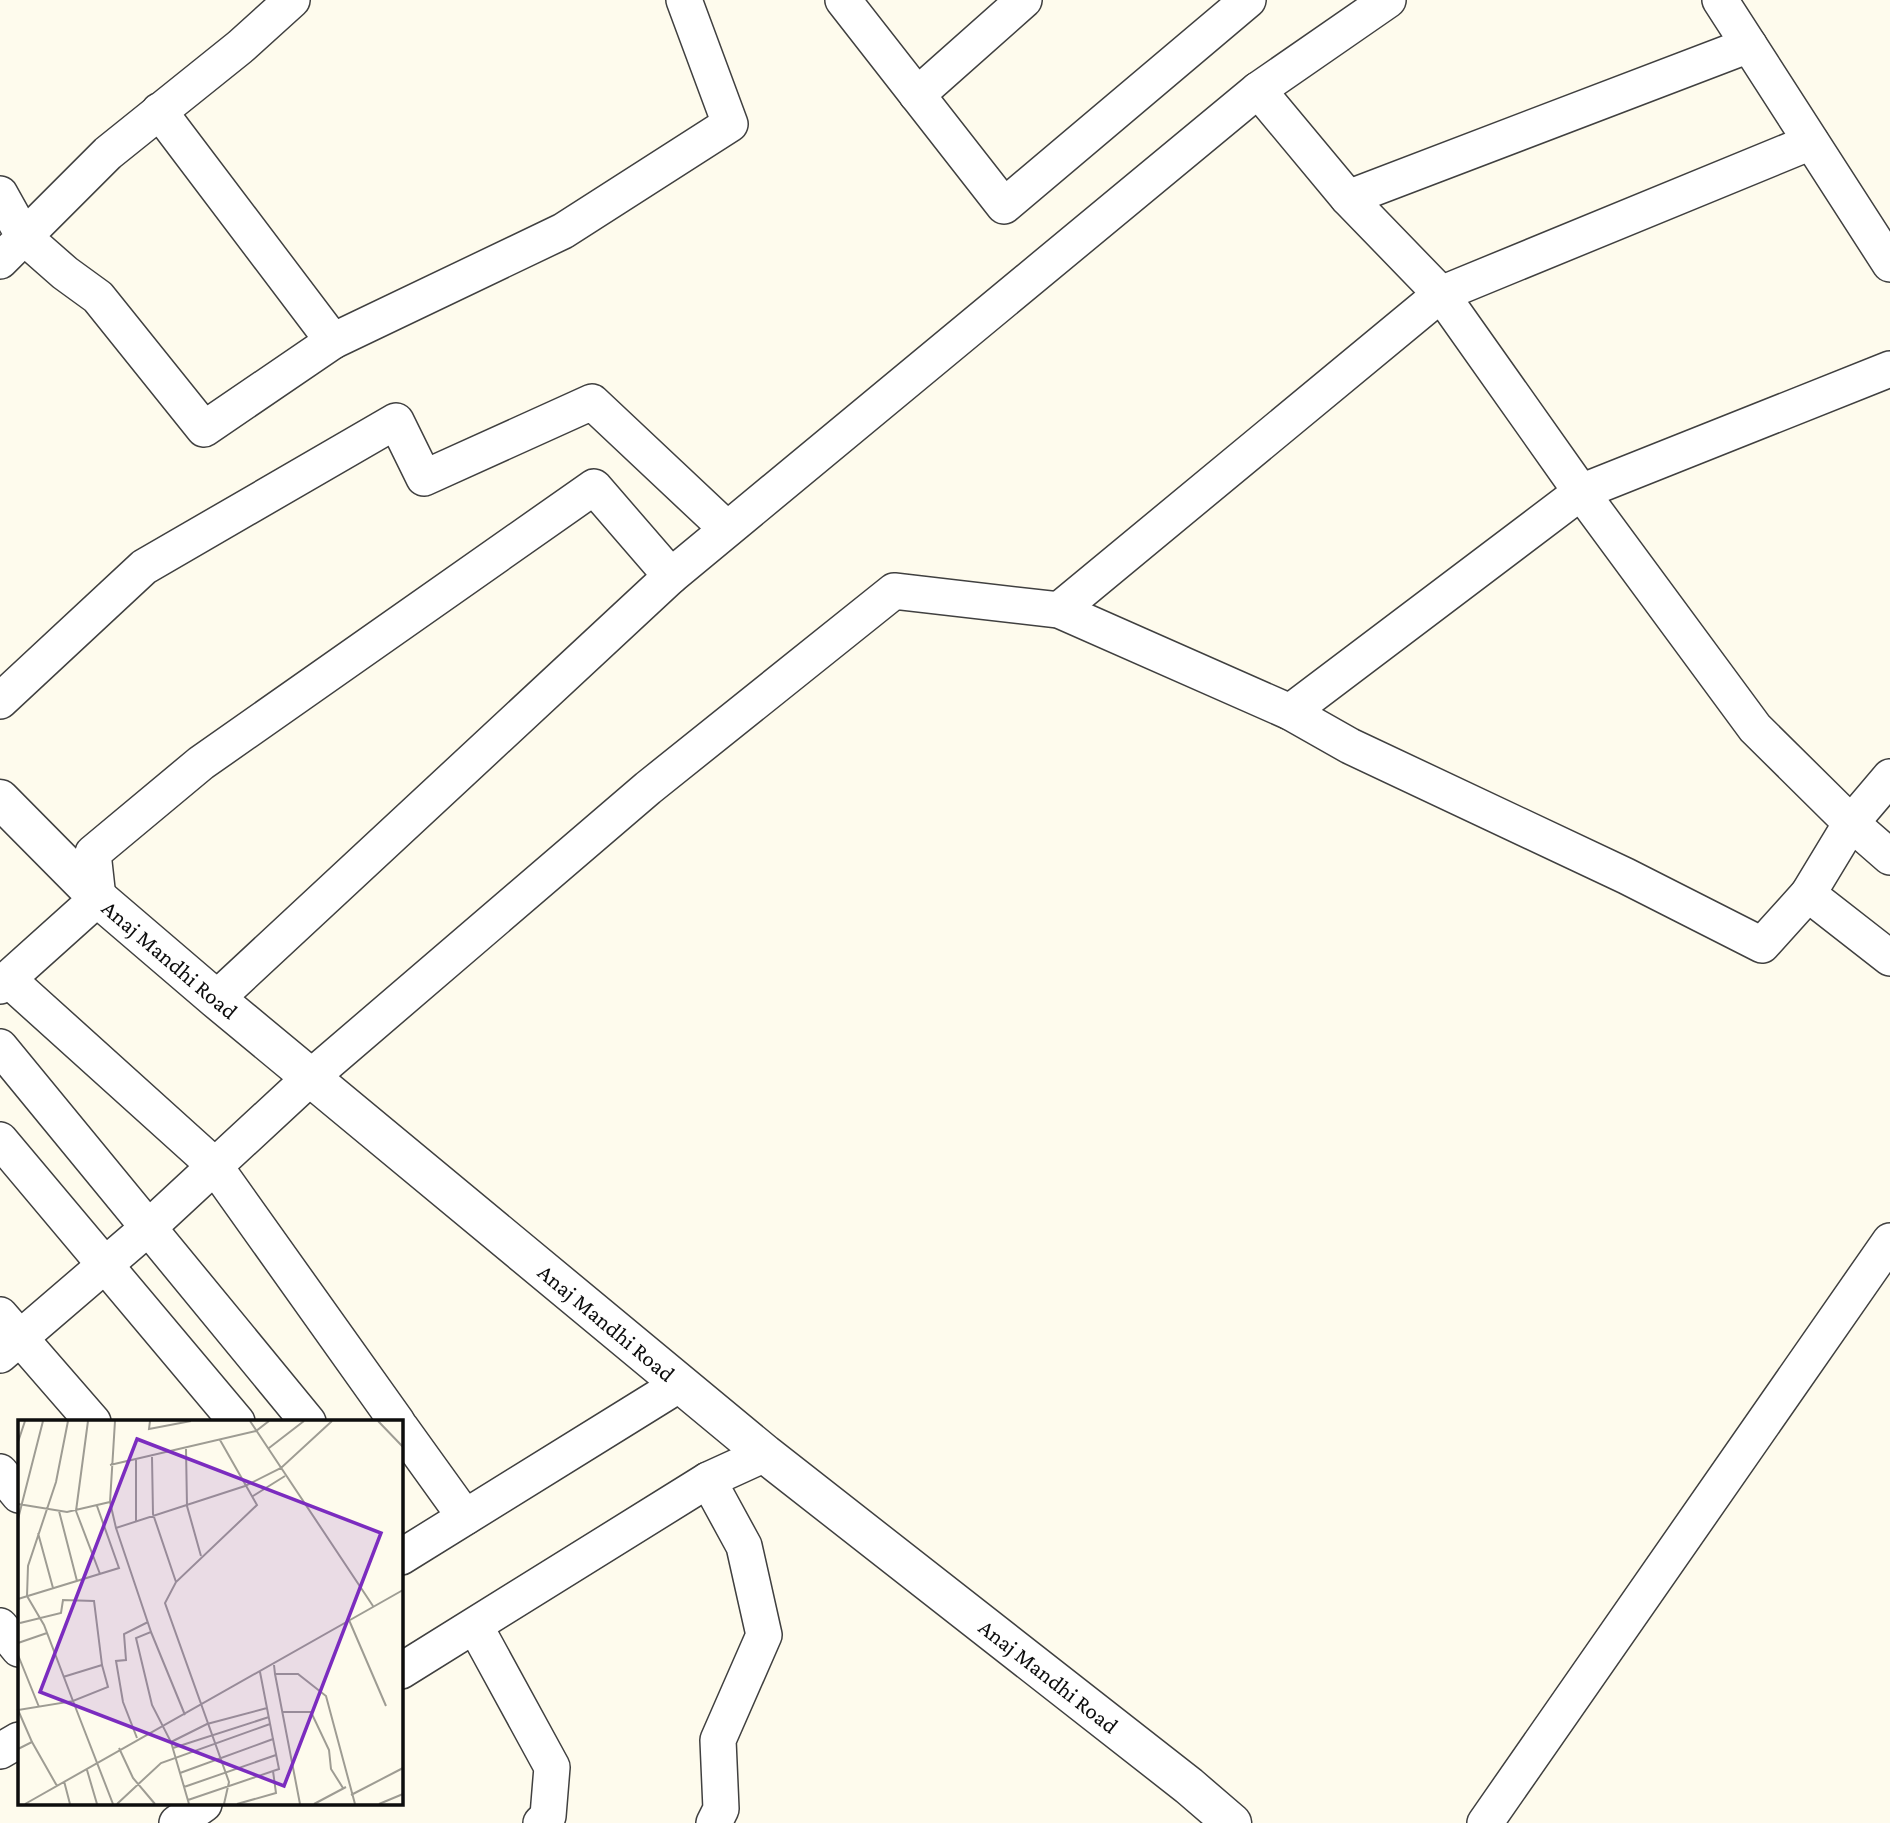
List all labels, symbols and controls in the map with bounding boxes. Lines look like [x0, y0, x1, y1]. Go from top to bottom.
street label: Anaj Mandhi Road [97, 895, 243, 1024]
street label: Anaj Mandhi Road [533, 1259, 680, 1387]
inset map [18, 1420, 402, 1806]
street label: Anaj Mandhi Road [974, 1614, 1123, 1739]

